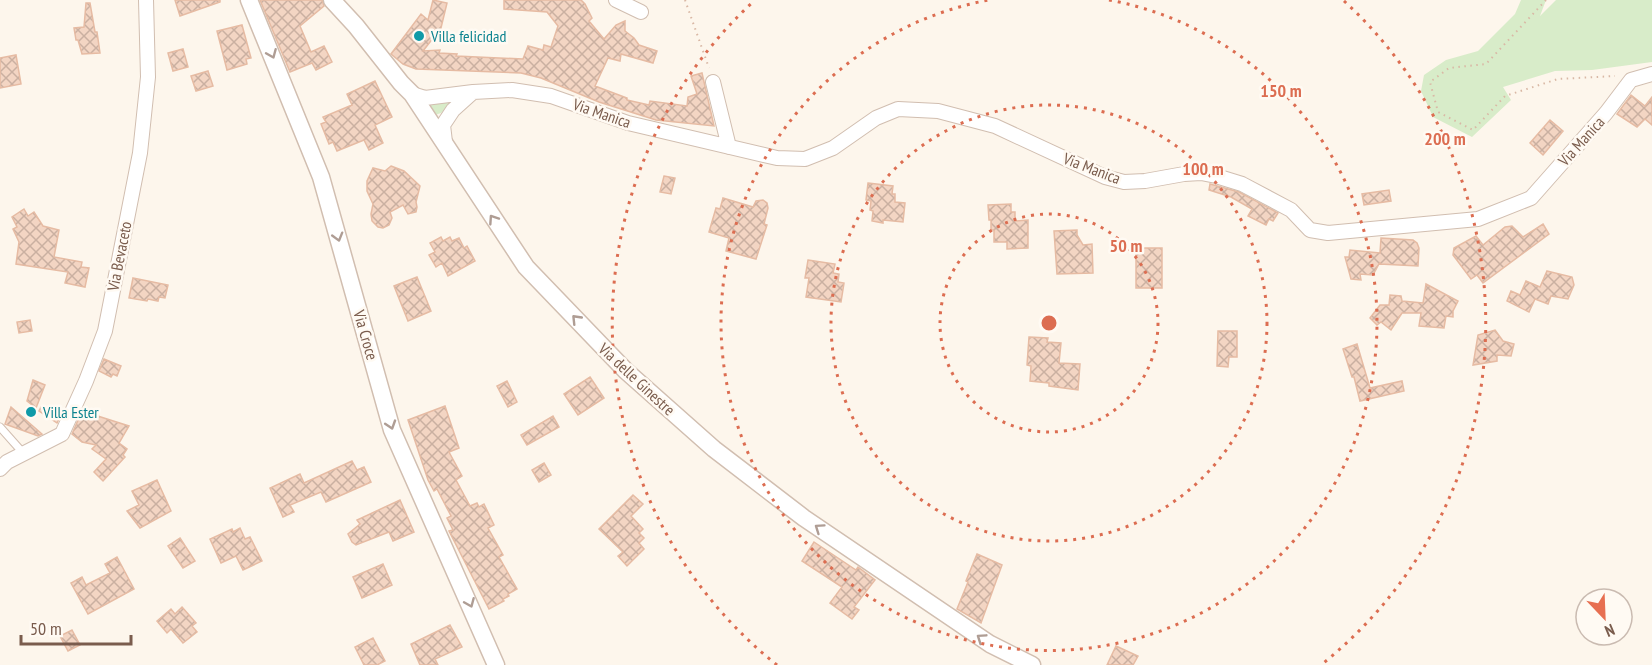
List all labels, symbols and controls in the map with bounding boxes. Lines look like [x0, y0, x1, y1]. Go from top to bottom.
place label: Villa felicidad [430, 26, 506, 46]
marker: Villa felicidad [412, 29, 426, 43]
one-way arrow [265, 48, 277, 59]
text: 150 m [1260, 79, 1302, 102]
street label: Via Manica [569, 93, 634, 132]
street label: Via Manica [1553, 112, 1608, 171]
text: 200 m [1424, 127, 1466, 150]
street label: Via Manica [1060, 148, 1124, 188]
text: 100 m [1182, 157, 1224, 180]
one-way arrow [489, 215, 500, 226]
street label: Via Bevaceto [102, 219, 136, 293]
one-way arrow [331, 231, 343, 242]
text: 50 m [1110, 234, 1142, 257]
street label: Via Croce [349, 307, 383, 362]
centre of rings [1039, 313, 1059, 333]
one-way arrow [573, 316, 584, 327]
street label: Via delle Ginestre [594, 338, 679, 420]
place label: Villa Ester [42, 402, 99, 422]
marker: Villa Ester [24, 405, 38, 419]
one-way arrow [384, 419, 397, 430]
one-way arrow [815, 524, 826, 535]
north arrow [1574, 587, 1634, 647]
one-way arrow [462, 597, 474, 608]
scale bar [21, 608, 130, 646]
text: 50 m [30, 617, 62, 640]
text: N [1602, 620, 1618, 642]
one-way arrow [976, 634, 987, 645]

